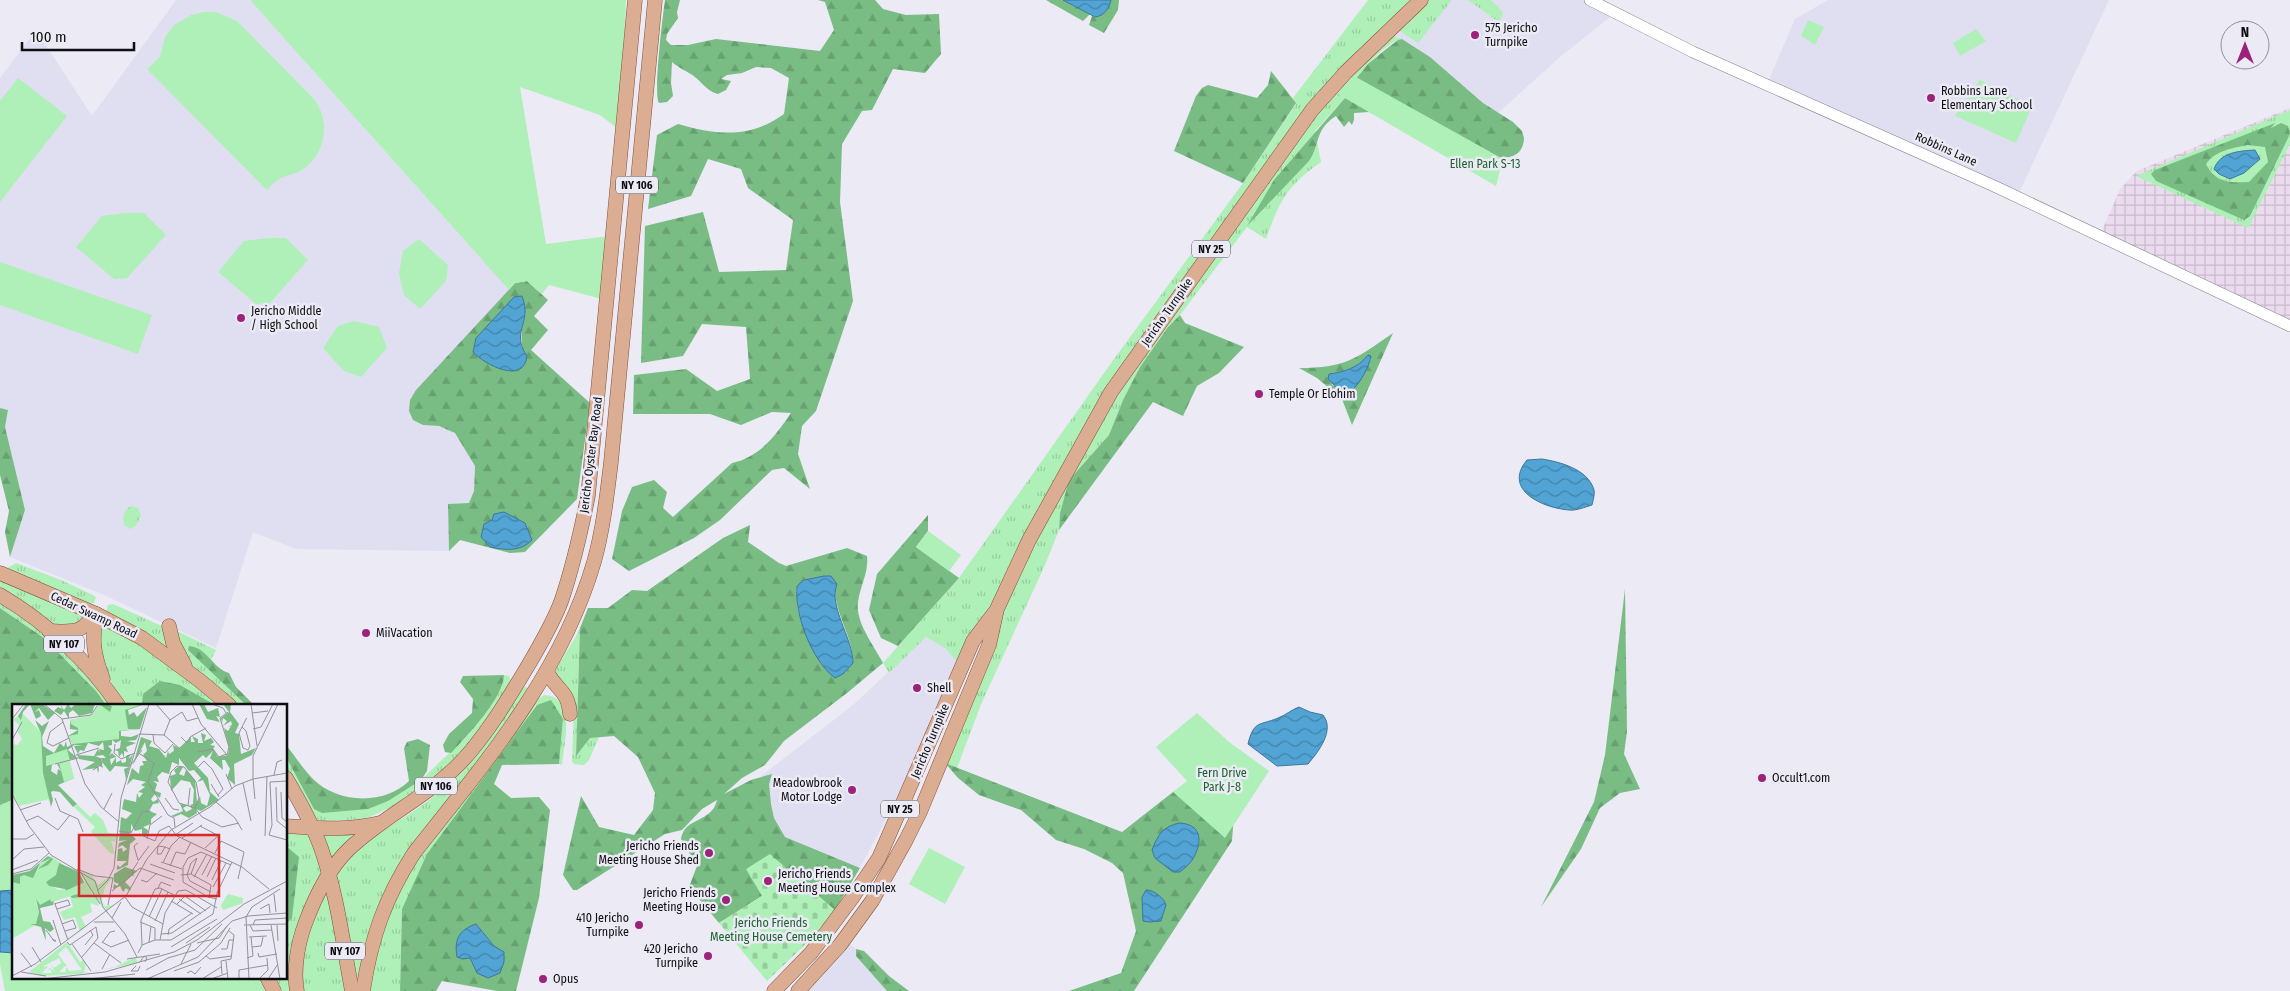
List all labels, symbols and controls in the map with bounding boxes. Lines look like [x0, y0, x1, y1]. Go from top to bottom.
scale bar [22, 20, 135, 52]
north arrow [2220, 20, 2270, 70]
place label: 575 Jericho Turnpike [1485, 21, 1537, 49]
text: N [2241, 24, 2249, 41]
text: 100 m [30, 28, 67, 46]
marker: 575 Jericho Turnpike [1469, 29, 1481, 41]
place label: Robbins Lane Elementary School [1941, 84, 2032, 112]
marker: Robbins Lane Elementary School [1925, 92, 1937, 104]
street label: Robbins Lane [1913, 129, 1979, 169]
park label: Ellen Park S-13 [1450, 157, 1520, 171]
road number: NY 106 [616, 176, 658, 194]
road number: NY 25 [1192, 240, 1230, 258]
street label: Jericho Turnpike [1138, 275, 1196, 349]
place label: Jericho Middle / High School [251, 304, 322, 332]
marker: Jericho Middle / High School [235, 312, 247, 324]
place label: Temple Or Elohim [1269, 387, 1355, 401]
marker: Temple Or Elohim [1253, 388, 1265, 400]
street label: Jericho Oyster Bay Road [577, 396, 605, 514]
street label: Cedar Swamp Road [48, 589, 140, 641]
place label: MiiVacation [376, 626, 433, 640]
marker: MiiVacation [360, 627, 372, 639]
road number: NY 107 [44, 636, 84, 652]
place label: Shell [927, 681, 952, 695]
marker: Shell [911, 682, 923, 694]
street label: Jericho Turnpike [908, 702, 952, 780]
inset map [12, 704, 288, 978]
park label: Fern Drive Park J-8 [1197, 766, 1247, 794]
place label: Occult1.com [1772, 771, 1830, 785]
marker: Occult1.com [1756, 772, 1768, 784]
place label: Meadowbrook Motor Lodge [773, 776, 842, 804]
road number: NY 106 [415, 778, 457, 794]
marker: Meadowbrook Motor Lodge [846, 784, 858, 796]
road number: NY 25 [881, 801, 919, 818]
place label: Jericho Friends Meeting House Shed [599, 839, 699, 867]
marker: Jericho Friends Meeting House Shed [703, 847, 715, 859]
place label: Jericho Friends Meeting House Complex [778, 867, 897, 895]
marker: Jericho Friends Meeting House Complex [762, 875, 774, 887]
place label: Jericho Friends Meeting House [643, 886, 716, 914]
marker: Jericho Friends Meeting House [720, 894, 732, 906]
place label: 410 Jericho Turnpike [576, 911, 629, 939]
park label: Jericho Friends Meeting House Cemetery [710, 916, 833, 944]
marker: 410 Jericho Turnpike [633, 919, 645, 931]
road number: NY 107 [325, 942, 365, 959]
place label: 420 Jericho Turnpike [644, 942, 698, 970]
marker: 420 Jericho Turnpike [702, 950, 714, 962]
place label: Opus [553, 972, 578, 986]
marker: Opus [537, 973, 549, 985]

